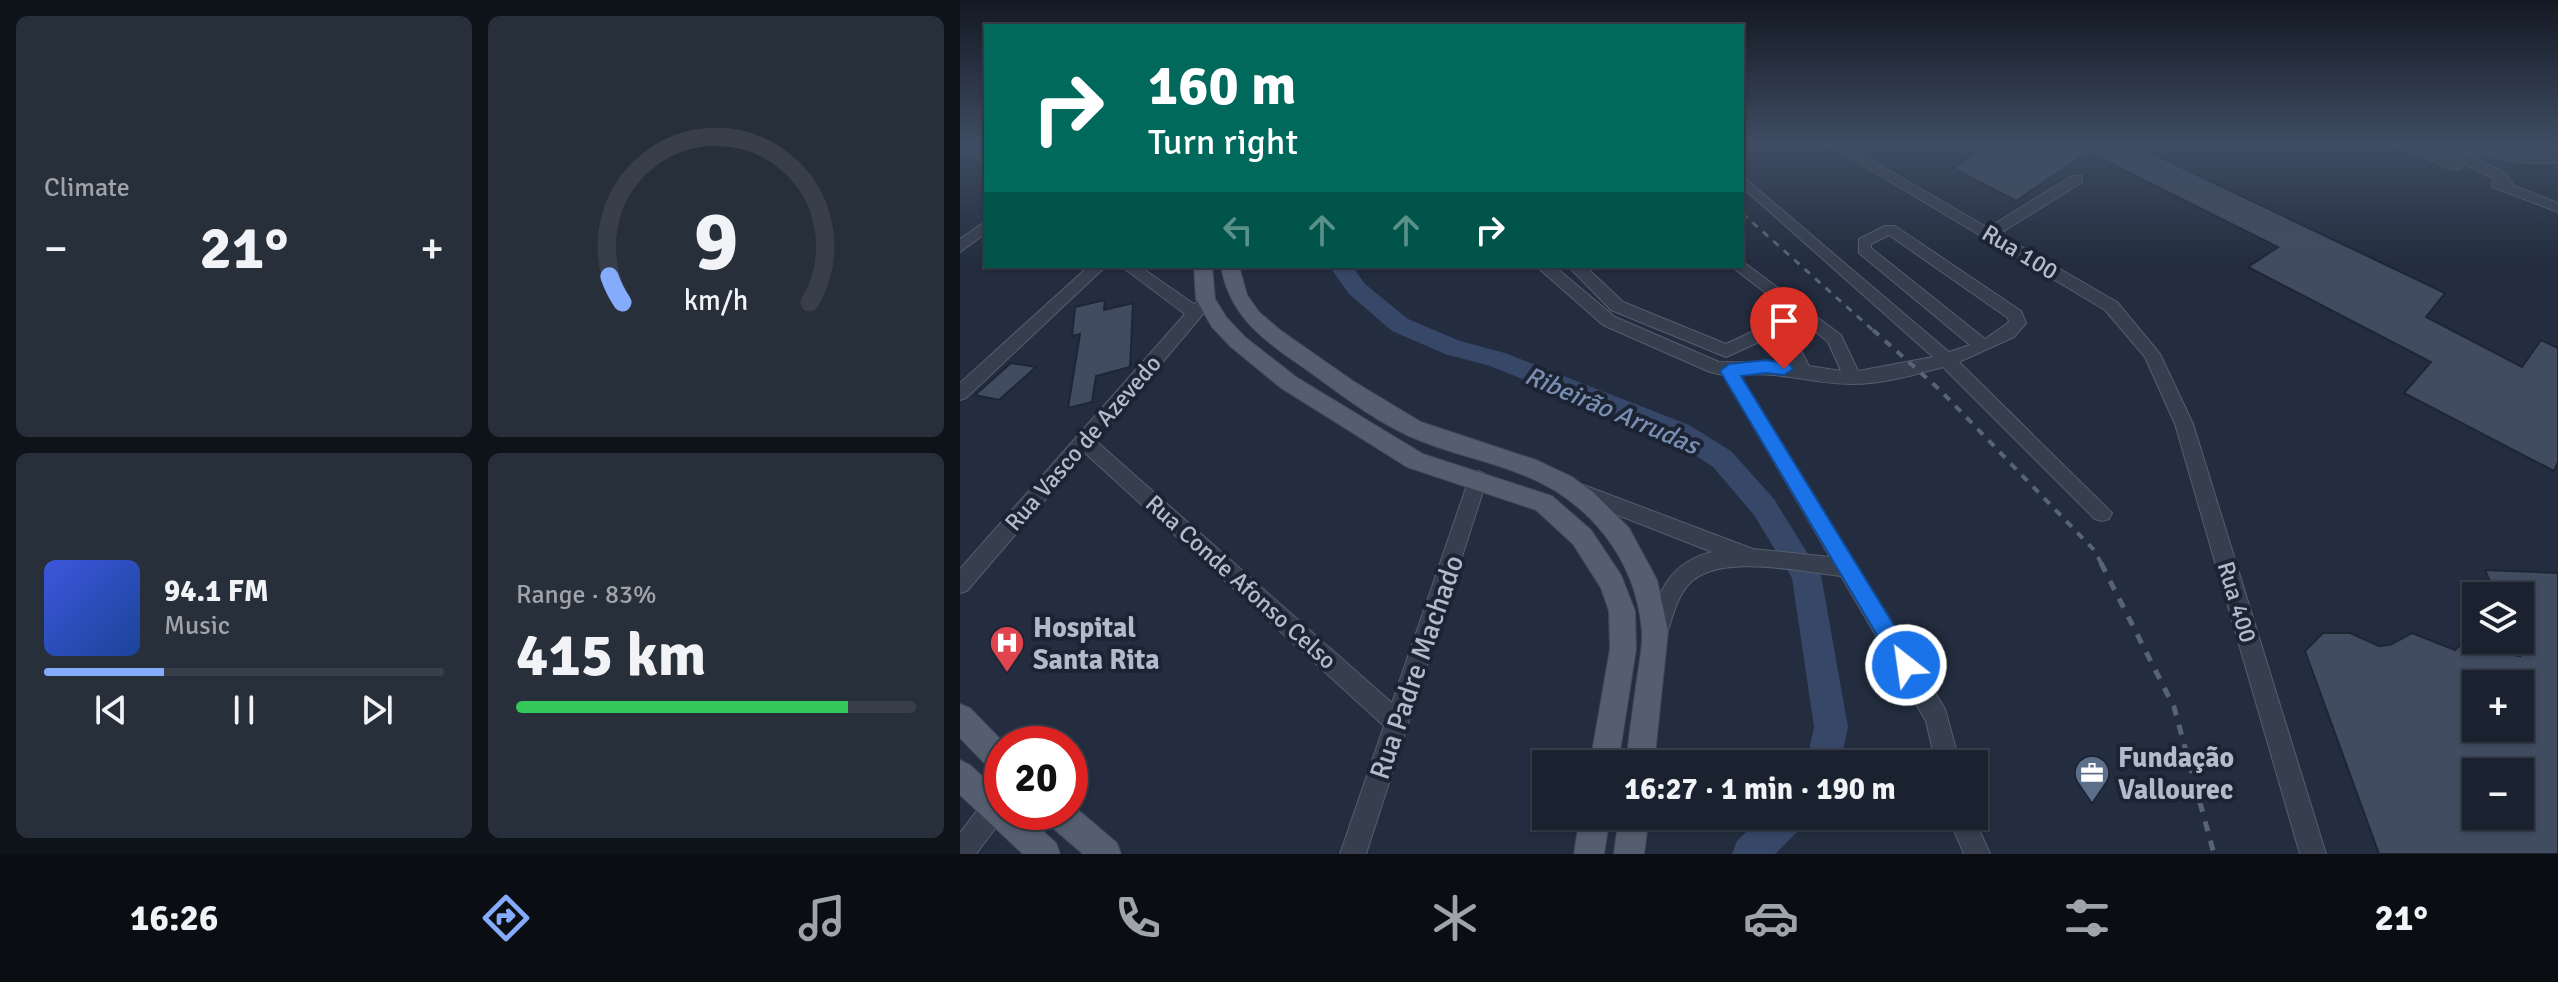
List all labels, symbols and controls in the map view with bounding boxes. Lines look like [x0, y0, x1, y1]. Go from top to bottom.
text: 160 m [1148, 51, 1296, 120]
icon: right [1016, 56, 1120, 160]
text: Turn right [1148, 120, 1298, 165]
text: Climate [44, 172, 130, 204]
text: 9 [694, 190, 738, 292]
icon: left [1216, 208, 1260, 252]
icon: ahead [1300, 208, 1344, 252]
icon: ahead [1384, 208, 1428, 252]
icon: right [1468, 208, 1512, 252]
text: 21° [200, 212, 288, 286]
street label: Rua 100 [1977, 218, 2063, 286]
text: − [44, 222, 68, 276]
text: + [420, 222, 444, 276]
text: km/h [684, 283, 748, 318]
pin [1750, 287, 1818, 369]
icon: arrive [1762, 299, 1806, 343]
street label: Rua Vasco de Azevedo [998, 349, 1168, 537]
water label: Ribeirão Arrudas [1520, 360, 1706, 463]
street label: Rua Conde Afonso Celso [1139, 488, 1343, 676]
street label: Rua Padre Machado [1363, 551, 1471, 784]
street label: Rua 400 [2210, 558, 2264, 646]
text: 94.1 FM [164, 573, 269, 610]
text: Range · 83% [516, 579, 657, 611]
map controls [2462, 582, 2534, 830]
button: layers [2462, 582, 2534, 654]
text: Music [164, 610, 230, 642]
place label: Hospital Santa Rita [1033, 611, 1160, 677]
text: 415 km [516, 619, 706, 693]
position arrow [1864, 623, 1948, 707]
hospital icon: Hospital Santa Rita [988, 624, 1026, 674]
button: + [2462, 670, 2534, 742]
icon: previous [89, 688, 133, 732]
icon: pause [222, 688, 266, 732]
icon: next [355, 688, 399, 732]
speed limit sign: 20 [984, 726, 1088, 830]
place label: Fundação Vallourec [2118, 741, 2234, 807]
office icon: Fundação Vallourec [2073, 754, 2111, 804]
button: − [2462, 758, 2534, 830]
text: 16:27 · 1 min · 190 m [1624, 771, 1896, 808]
icon: directions [478, 890, 534, 946]
icon: music [794, 890, 850, 946]
icon: phone [1110, 890, 1166, 946]
icon: climate [1427, 890, 1483, 946]
icon: car [1743, 890, 1799, 946]
icon: filters [2059, 890, 2115, 946]
text: 16:26 [130, 896, 218, 941]
text: 21° [2375, 896, 2428, 941]

